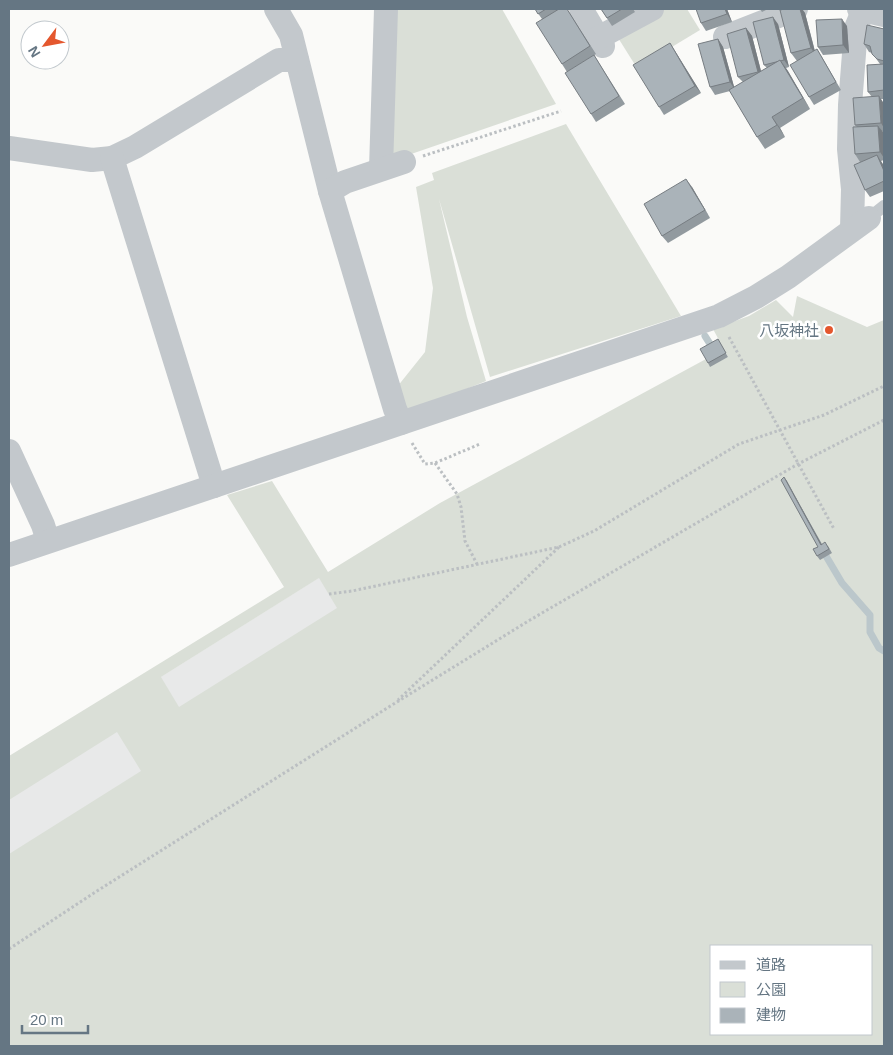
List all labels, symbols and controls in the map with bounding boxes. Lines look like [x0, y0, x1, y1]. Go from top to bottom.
north arrow [20, 20, 70, 70]
text: N [25, 43, 43, 60]
place label: 八坂神社 [759, 322, 819, 339]
marker: 八坂神社 [823, 324, 835, 336]
legend [710, 945, 873, 1035]
text: 道路 [756, 956, 786, 973]
text: 公園 [756, 981, 786, 998]
scale bar [22, 1002, 89, 1034]
text: 建物 [756, 1006, 786, 1023]
text: 20 m [30, 1011, 63, 1028]

